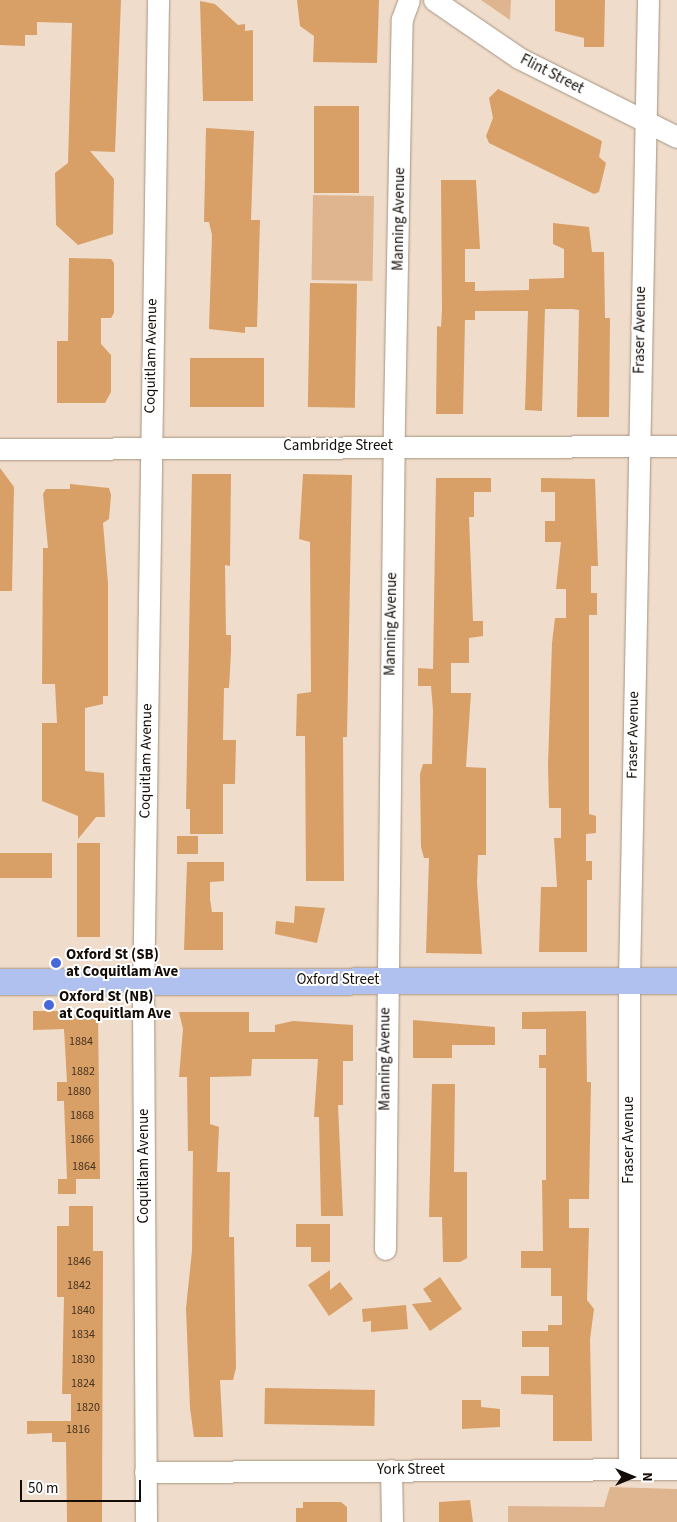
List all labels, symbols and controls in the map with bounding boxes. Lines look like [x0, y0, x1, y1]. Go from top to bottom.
street label: Flint Street [517, 50, 587, 98]
street label: Manning Avenue [389, 167, 409, 271]
street label: Fraser Avenue [630, 286, 650, 374]
street label: Coquitlam Avenue [141, 298, 161, 414]
street label: Cambridge Street [283, 437, 393, 455]
street label: Manning Avenue [381, 572, 401, 676]
street label: Fraser Avenue [623, 691, 643, 779]
street label: Coquitlam Avenue [136, 703, 156, 819]
place label: Oxford St (SB) at Coquitlam Ave [66, 945, 178, 980]
marker: Oxford St (SB) at Coquitlam Ave [50, 957, 62, 969]
street label: Oxford Street [297, 971, 379, 989]
place label: Oxford St (NB) at Coquitlam Ave [59, 987, 171, 1022]
marker: Oxford St (NB) at Coquitlam Ave [43, 999, 55, 1011]
street label: Manning Avenue [376, 1007, 394, 1111]
house number: 1884 [69, 1035, 93, 1049]
house number: 1882 [71, 1065, 95, 1079]
house number: 1880 [67, 1085, 91, 1099]
street label: Fraser Avenue [620, 1096, 638, 1184]
house number: 1868 [70, 1109, 94, 1123]
street label: Coquitlam Avenue [135, 1109, 153, 1223]
house number: 1866 [70, 1133, 94, 1147]
house number: 1864 [72, 1160, 96, 1174]
house number: 1846 [67, 1255, 91, 1269]
house number: 1842 [67, 1279, 91, 1293]
house number: 1840 [71, 1304, 95, 1318]
house number: 1834 [71, 1328, 95, 1342]
house number: 1830 [71, 1353, 95, 1367]
house number: 1824 [71, 1377, 95, 1391]
house number: 1820 [76, 1401, 100, 1415]
house number: 1816 [66, 1423, 90, 1437]
north arrow [607, 1452, 657, 1502]
street label: York Street [377, 1461, 445, 1479]
scale bar [22, 1470, 144, 1502]
text: N [637, 1472, 657, 1482]
text: 50 m [28, 1478, 58, 1499]

